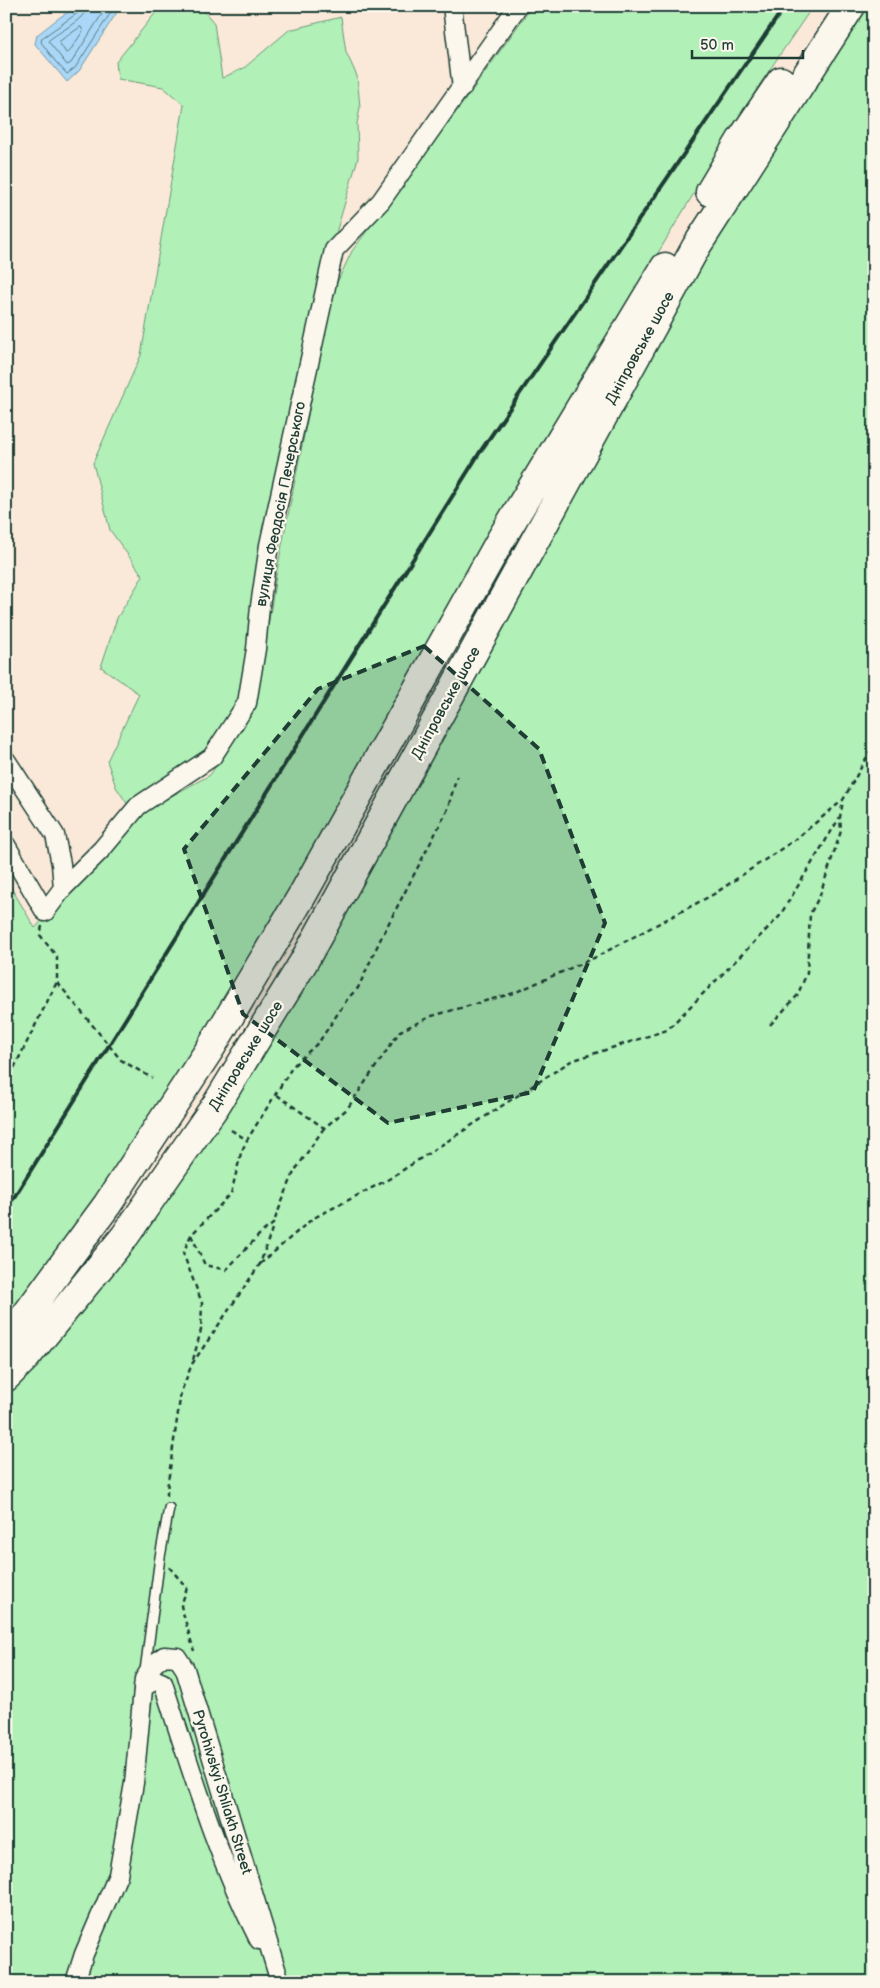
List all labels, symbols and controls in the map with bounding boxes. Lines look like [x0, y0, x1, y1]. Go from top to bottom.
scale bar [692, 28, 804, 60]
text: 50 m [700, 36, 734, 55]
street label: Дніпровське шосе [601, 288, 679, 408]
street label: вулиця Феодосія Печерського [252, 400, 310, 608]
street label: Дніпровське шосе [407, 643, 485, 763]
street label: Дніпровське шосе [205, 998, 287, 1114]
street label: Pyrohivskyi Shliakh Street [188, 1707, 256, 1877]

